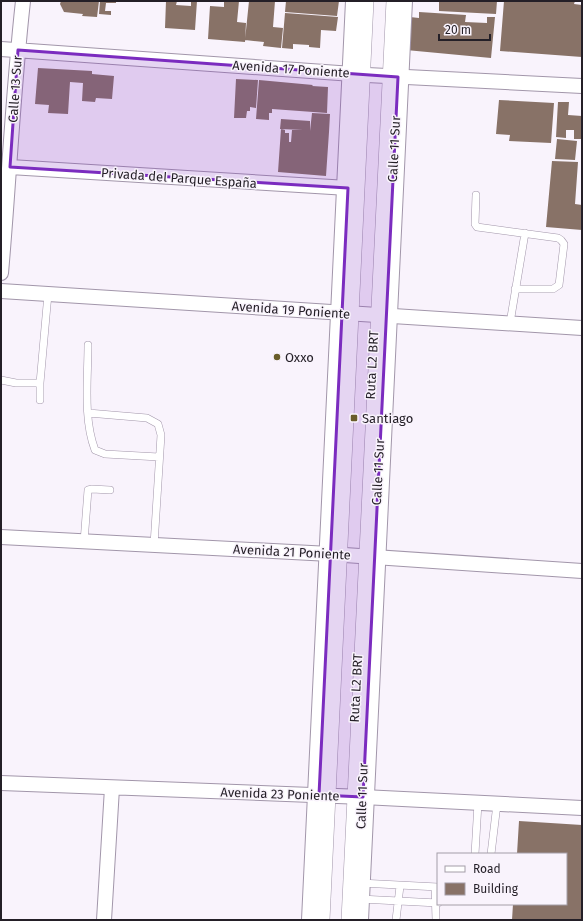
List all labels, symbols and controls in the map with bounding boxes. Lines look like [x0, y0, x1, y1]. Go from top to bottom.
scale bar [439, 16, 490, 42]
text: 20 m [445, 23, 471, 37]
street label: Calle 13 Sur [5, 55, 25, 123]
street label: Avenida 17 Poniente [232, 57, 350, 81]
street label: Calle 11 Sur [385, 115, 403, 183]
street label: Privada del Parque España [100, 165, 258, 191]
street label: Avenida 19 Poniente [231, 298, 351, 322]
street label: Ruta L2 BRT [363, 330, 381, 400]
place label: Oxxo [285, 350, 314, 365]
marker: Oxxo [272, 352, 282, 362]
place label: Santiago [362, 411, 413, 426]
marker: Santiago [349, 413, 359, 423]
street label: Calle 11 Sur [369, 438, 387, 506]
street label: Avenida 21 Poniente [233, 541, 351, 563]
street label: Ruta L2 BRT [347, 653, 365, 723]
street label: Calle 11 Sur [353, 763, 371, 829]
street label: Avenida 23 Poniente [220, 784, 340, 804]
legend [437, 853, 567, 905]
text: Road [473, 862, 501, 876]
text: Building [473, 882, 519, 896]

